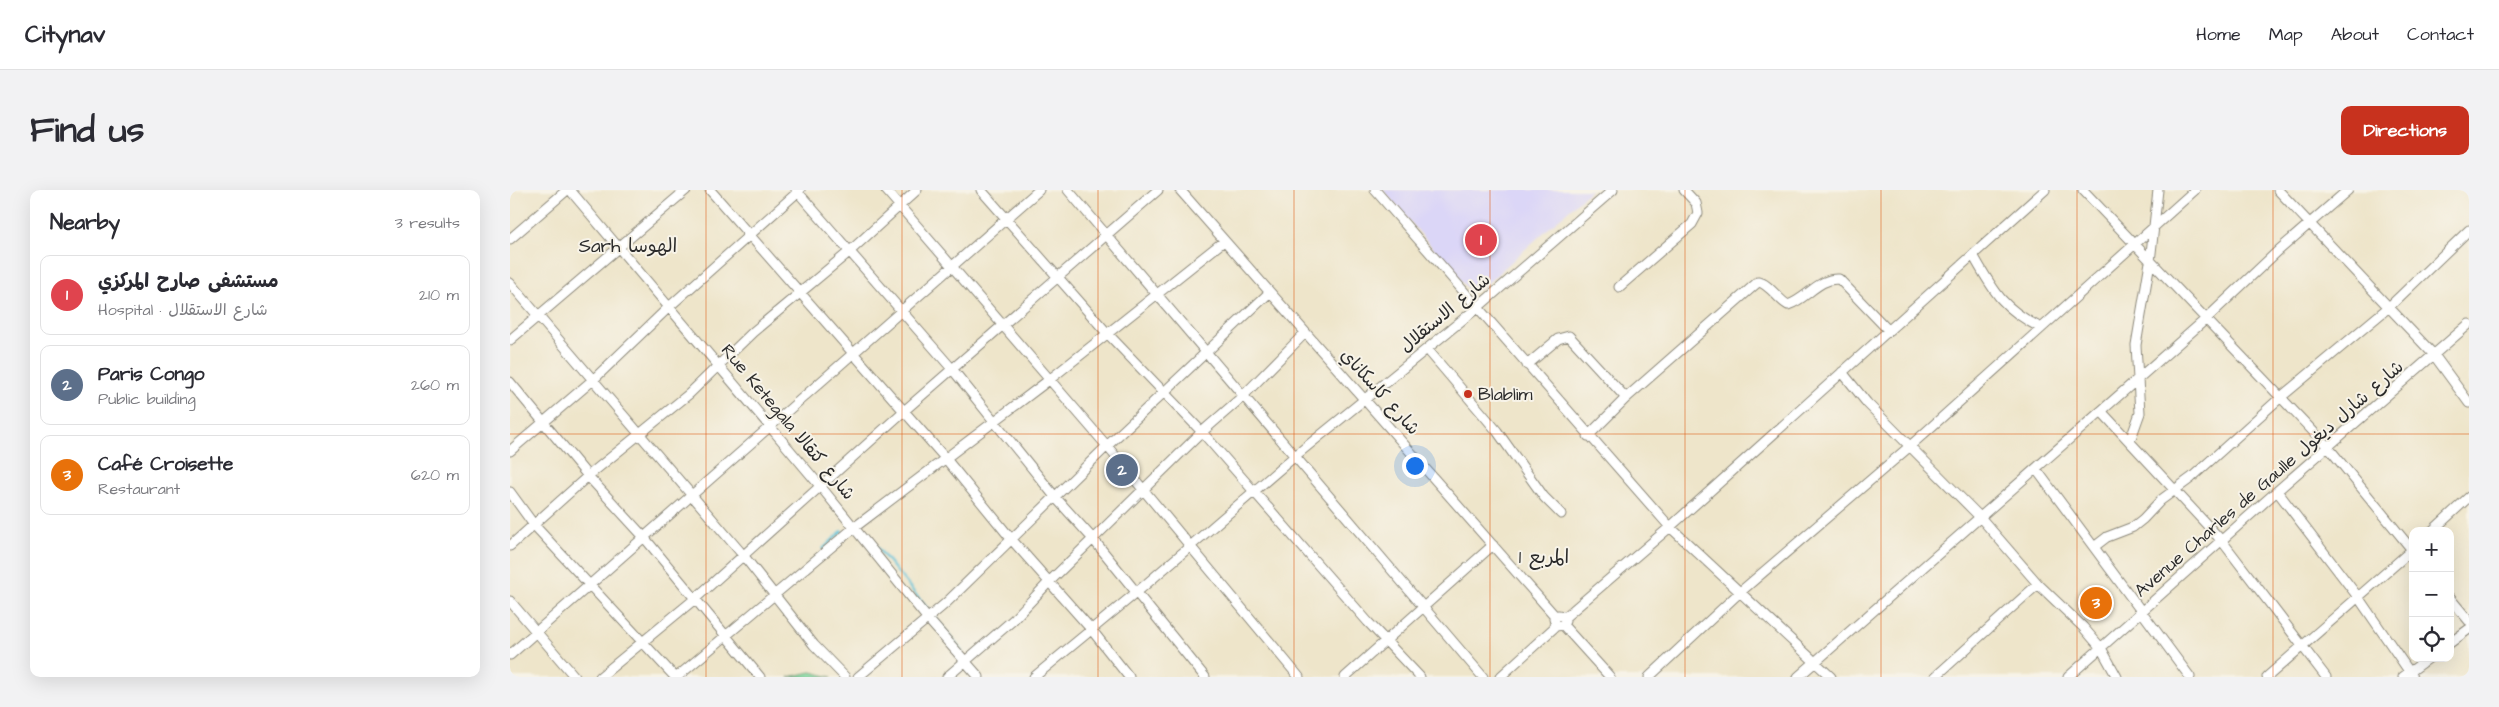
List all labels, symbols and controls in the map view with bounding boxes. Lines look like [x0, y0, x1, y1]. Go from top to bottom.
text: Citynav [25, 18, 105, 52]
text: Home [2196, 22, 2241, 47]
text: Map [2269, 22, 2303, 47]
text: About [2331, 22, 2379, 47]
text: Contact [2407, 22, 2474, 47]
text: Find us [30, 106, 144, 155]
button: Directions [2341, 106, 2469, 155]
text: Nearby [50, 208, 120, 237]
text: 3 results [395, 212, 460, 234]
pin: 1 [1465, 221, 1497, 259]
district label: Sarh الهوسا [579, 233, 677, 260]
street label: شارع الاستقلال [1394, 267, 1496, 359]
text: مستشفى صارح المركزي [98, 268, 279, 295]
text: 1 [66, 284, 68, 306]
text: 210 m [419, 284, 459, 306]
text: Hospital · شارع الاستقلال [98, 299, 268, 321]
street label: Rue Ketegala شارع كتقالا [714, 339, 861, 506]
street label: شارع كاسكاناي [1334, 343, 1426, 441]
street label: Avenue Charles de Gaulle شارع شارل ديغول [2129, 355, 2409, 603]
text: Paris Congo [98, 361, 204, 388]
text: 2 [62, 374, 72, 396]
text: 260 m [411, 374, 459, 396]
place label: Blablim [1478, 382, 1532, 407]
text: Public building [98, 388, 196, 410]
marker: Blablim [1462, 388, 1474, 400]
text: Café Croisette [98, 451, 233, 478]
pin: 2 [1106, 451, 1138, 489]
your location [1402, 453, 1428, 479]
text: 3 [63, 464, 71, 486]
text: 620 m [411, 464, 459, 486]
text: Restaurant [98, 478, 180, 500]
map controls [2409, 527, 2454, 662]
button: + [2409, 527, 2454, 572]
district label: المربع 1 [1519, 544, 1569, 571]
button: − [2409, 572, 2454, 617]
pin: 3 [2080, 584, 2112, 622]
button: locate [2409, 617, 2454, 662]

